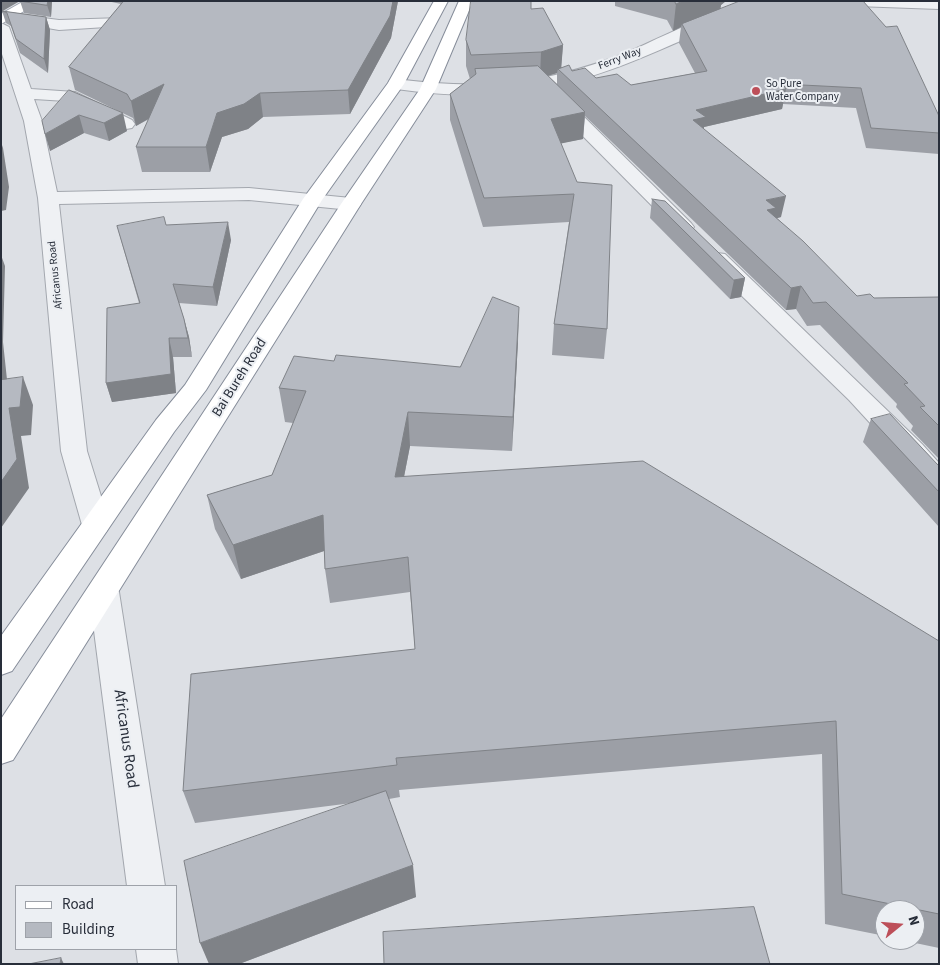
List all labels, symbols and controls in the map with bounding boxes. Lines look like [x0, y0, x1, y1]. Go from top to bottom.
street label: Ferry Way [597, 45, 643, 73]
place label: So Pure Water Company [766, 78, 839, 104]
marker: So Pure Water Company [750, 85, 762, 97]
street label: Africanus Road [46, 240, 66, 310]
street label: Bai Bureh Road [209, 336, 271, 420]
street label: Africanus Road [109, 688, 141, 790]
legend [15, 885, 178, 950]
text: Road [62, 894, 94, 915]
north arrow [875, 900, 925, 950]
text: N [902, 914, 924, 928]
text: Building [62, 919, 114, 940]

